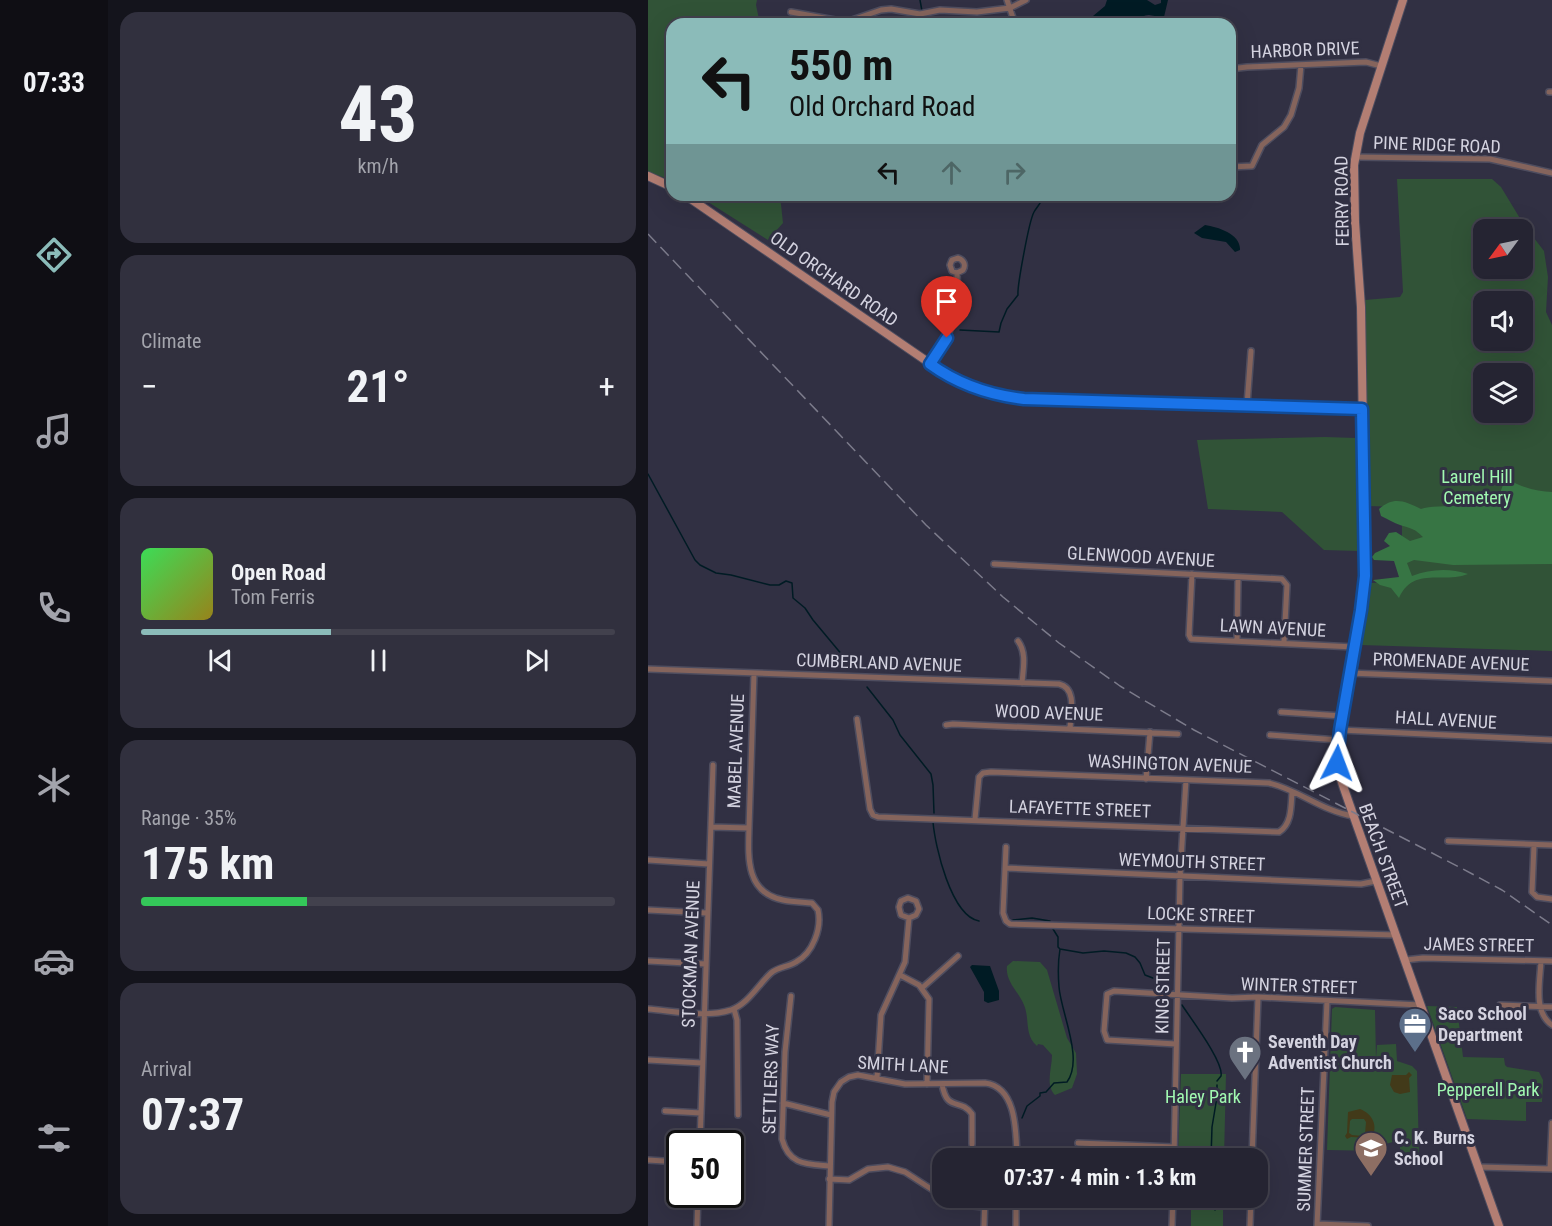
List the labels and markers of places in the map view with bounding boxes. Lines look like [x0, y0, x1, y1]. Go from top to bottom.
pin [921, 276, 972, 338]
place label: Saco School Department [1438, 1003, 1527, 1045]
office icon: Saco School Department [1397, 1006, 1433, 1053]
place label: Seventh Day Adventist Church [1268, 1031, 1392, 1073]
church icon: Seventh Day Adventist Church [1227, 1034, 1263, 1081]
place label: C. K. Burns School [1394, 1127, 1475, 1169]
school or university icon: C. K. Burns School [1353, 1130, 1389, 1177]

